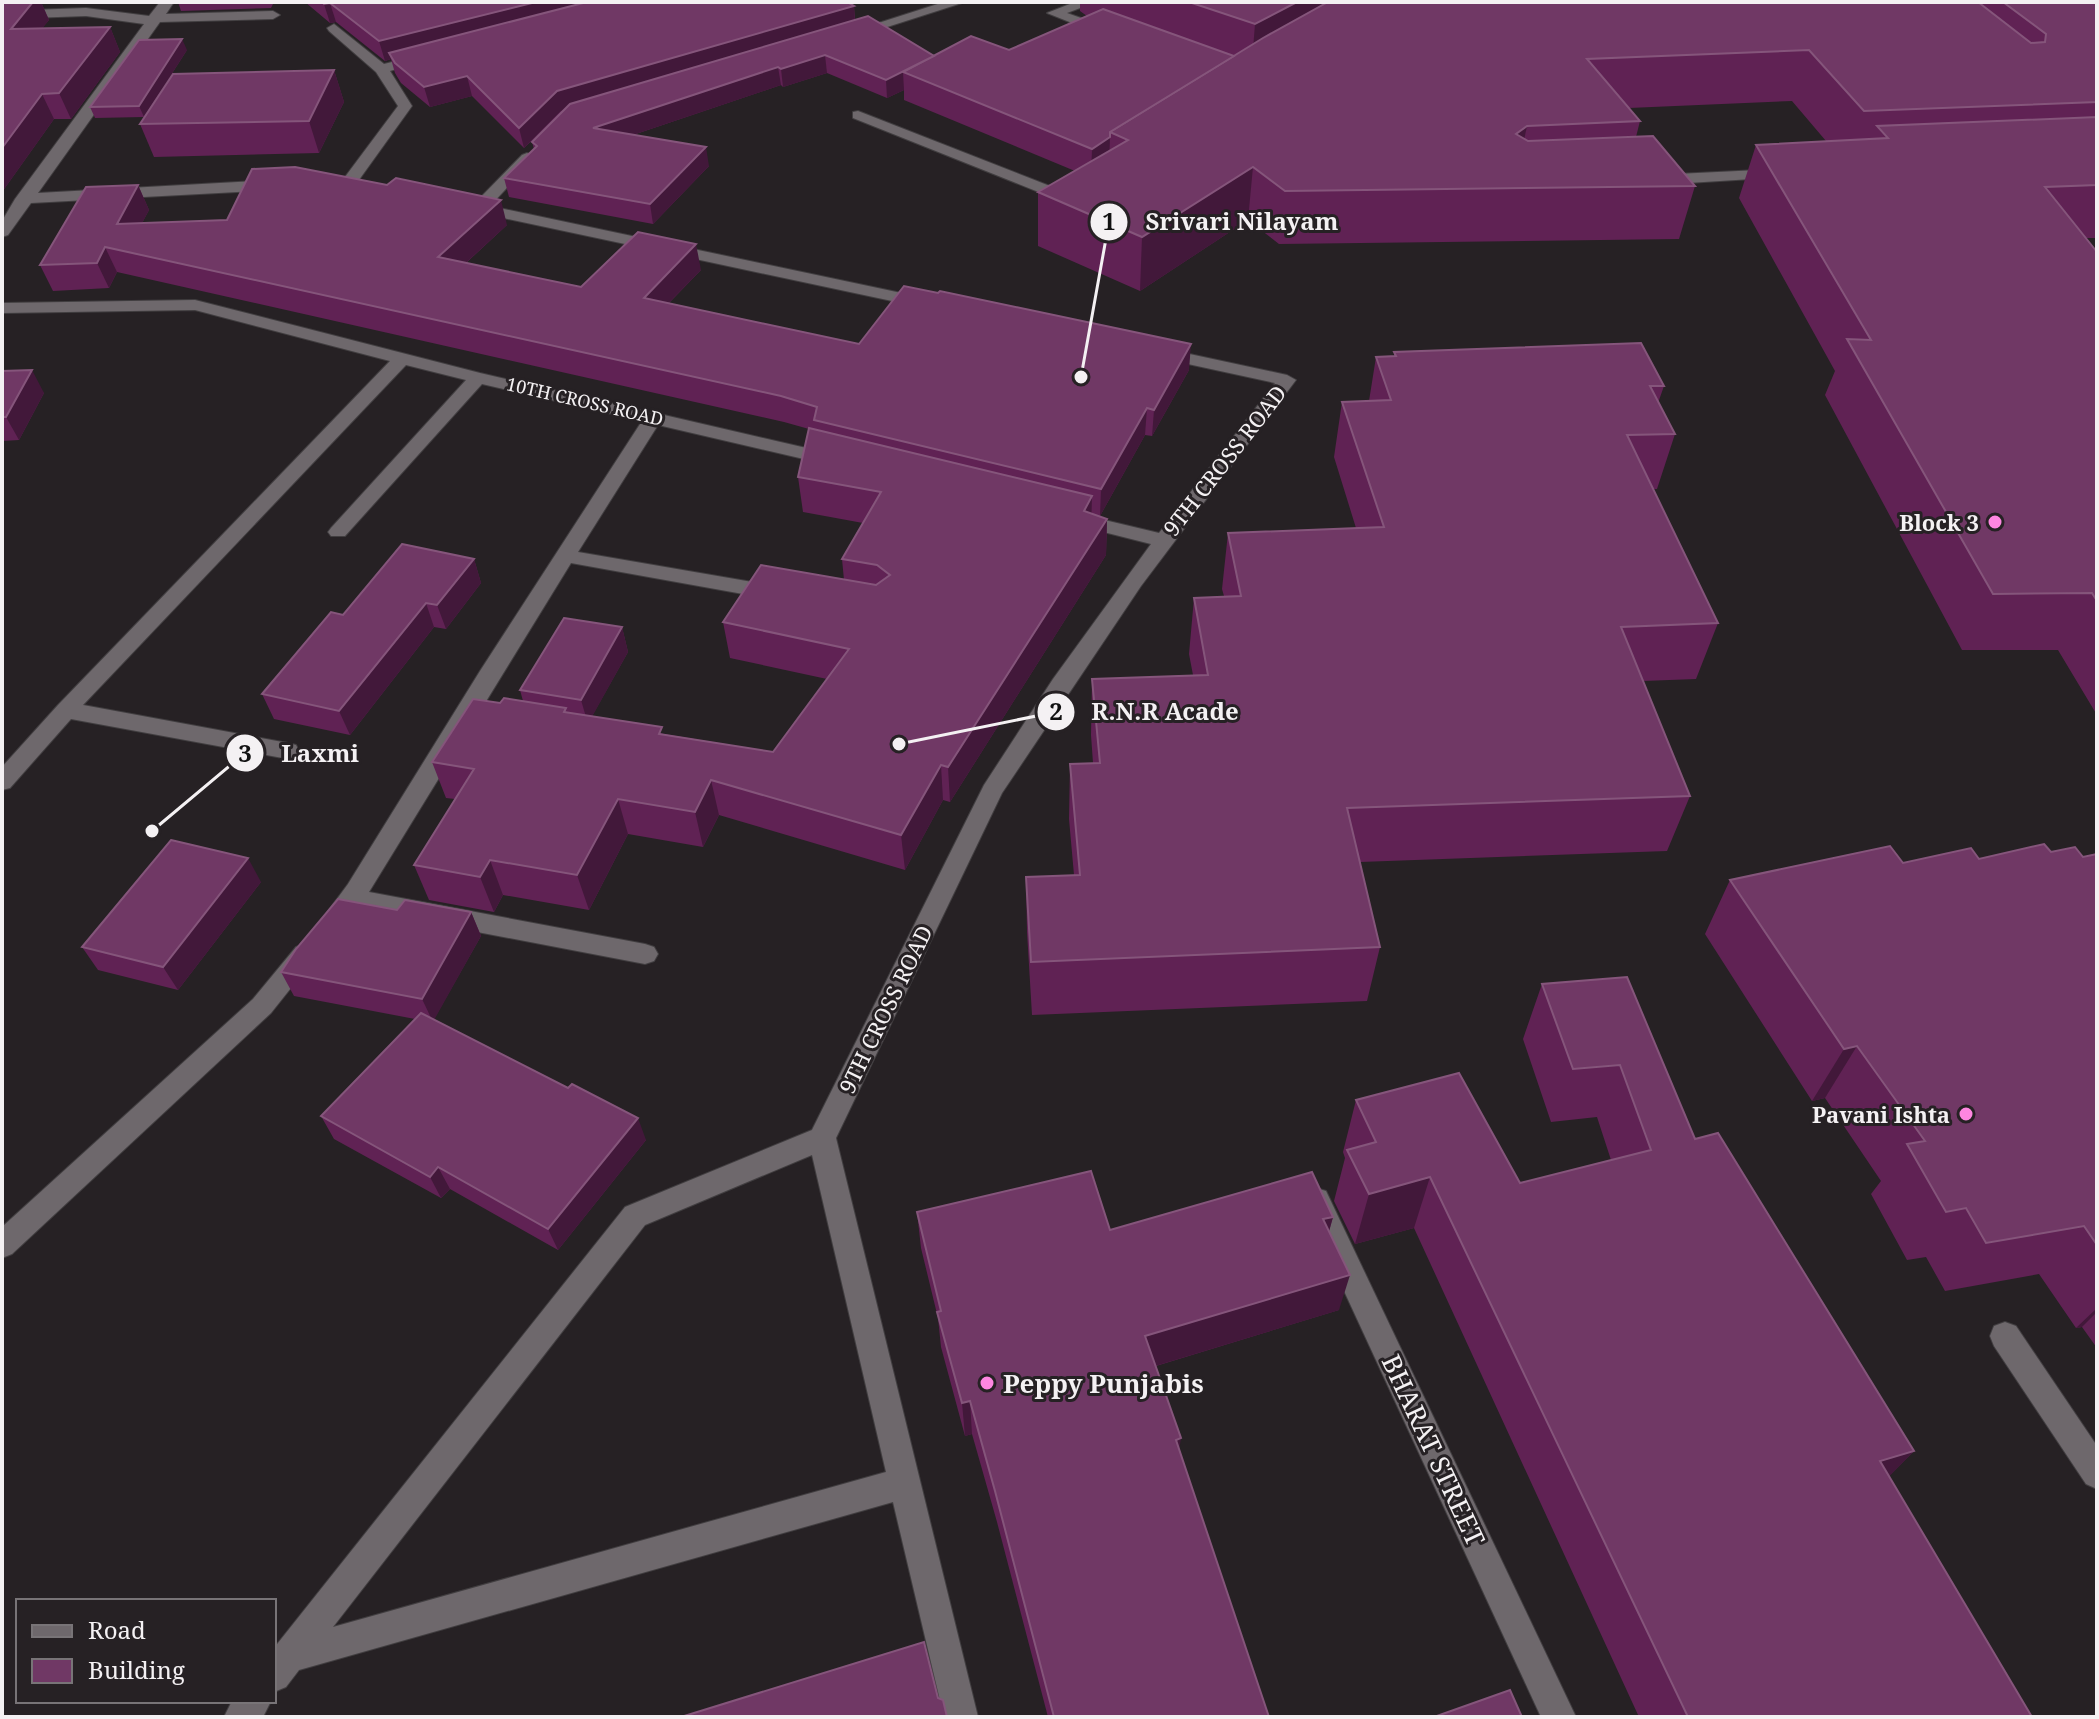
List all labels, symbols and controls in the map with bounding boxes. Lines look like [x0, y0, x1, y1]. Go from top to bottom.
callout: Srivari Nilayam [1089, 198, 1354, 246]
text: 1 [1102, 204, 1116, 237]
text: Srivari Nilayam [1146, 204, 1339, 237]
street label: 10TH CROSS ROAD [504, 371, 666, 431]
street label: 9TH CROSS ROAD [1156, 378, 1292, 542]
place label: Block 3 [1899, 507, 1979, 537]
marker: Block 3 [1986, 513, 2004, 531]
callout: R.N.R Acade [1036, 688, 1255, 736]
text: 2 [1049, 694, 1063, 727]
text: R.N.R Acade [1091, 694, 1239, 727]
callout: Laxmi [225, 729, 375, 777]
text: 3 [238, 736, 252, 769]
text: Laxmi [281, 736, 359, 769]
street label: 9TH CROSS ROAD [831, 920, 939, 1098]
place label: Pavani Ishta [1812, 1099, 1950, 1129]
marker: Pavani Ishta [1957, 1105, 1975, 1123]
street label: BHARAT STREET [1374, 1348, 1494, 1552]
place label: Peppy Punjabis [1003, 1365, 1204, 1401]
marker: Peppy Punjabis [978, 1374, 996, 1392]
legend [16, 1599, 276, 1703]
text: Road [88, 1613, 146, 1646]
text: Building [88, 1653, 185, 1686]

